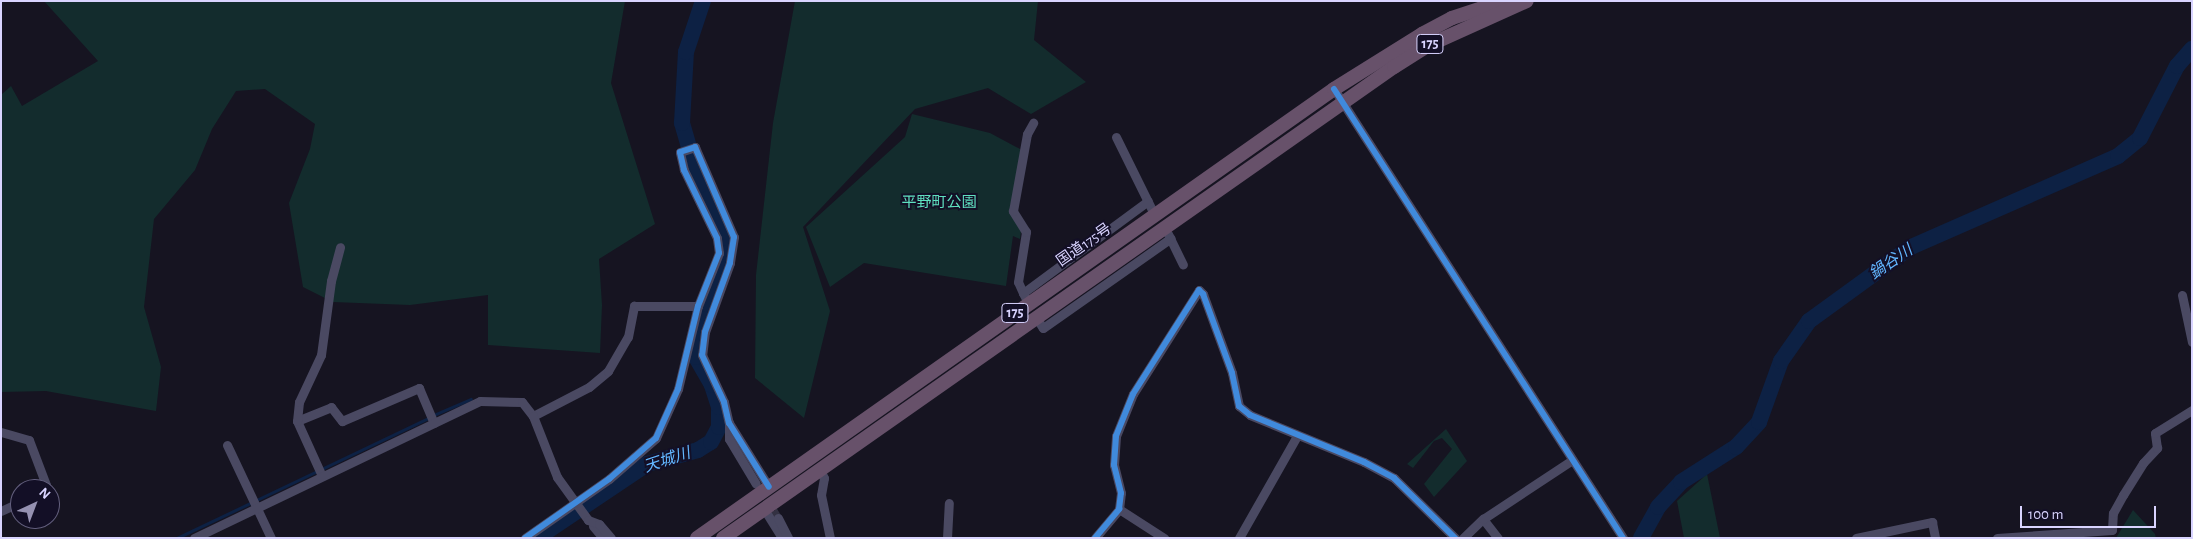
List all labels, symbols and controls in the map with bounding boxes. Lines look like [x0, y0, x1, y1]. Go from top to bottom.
road number: 175 [1416, 33, 1444, 56]
park label: 平野町公園 [902, 194, 976, 212]
street label: 国道175号 [1053, 220, 1115, 270]
water label: 鍋谷川 [1866, 241, 1916, 283]
road number: 175 [1001, 302, 1029, 324]
water label: 天城川 [641, 443, 693, 477]
north arrow [10, 479, 60, 529]
text: N [36, 485, 53, 502]
scale bar [2023, 496, 2159, 528]
text: 100 m [2028, 507, 2063, 522]

